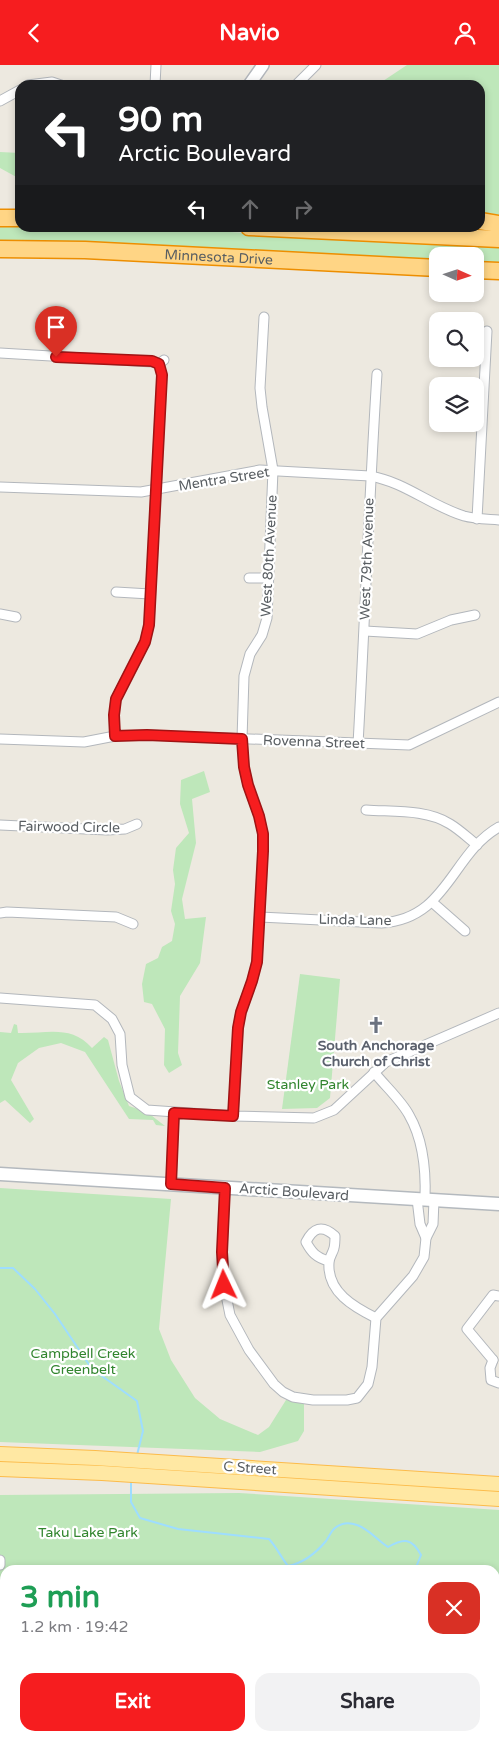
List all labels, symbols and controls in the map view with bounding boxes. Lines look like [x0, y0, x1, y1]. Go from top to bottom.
icon: back [20, 19, 48, 47]
icon: person [451, 19, 479, 47]
text: Navio [219, 20, 280, 46]
text: 90 m [118, 99, 203, 141]
icon: left [35, 100, 100, 165]
text: Arctic Boulevard [118, 141, 291, 167]
icon: left [183, 195, 211, 223]
icon: ahead [236, 195, 264, 223]
icon: right [289, 195, 317, 223]
street label: Minnesota Drive [164, 246, 273, 268]
north arrow [429, 247, 484, 303]
map controls [429, 247, 484, 432]
pin [35, 306, 77, 357]
button: search [429, 312, 484, 367]
icon: arrive [42, 313, 70, 341]
button: layers [429, 377, 484, 432]
street label: Mentra Street [177, 463, 271, 495]
street label: West 80th Avenue [257, 494, 281, 618]
street label: West 79th Avenue [356, 498, 378, 620]
street label: Rovenna Street [263, 732, 366, 752]
street label: Fairwood Circle [18, 818, 120, 836]
street label: Linda Lane [318, 911, 392, 929]
church icon: South Anchorage Church of Christ [366, 1015, 386, 1035]
place label: South Anchorage Church of Christ [318, 1037, 434, 1070]
park label: Stanley Park [267, 1076, 350, 1093]
street label: Arctic Boulevard [238, 1180, 350, 1204]
position arrow [197, 1258, 249, 1310]
park label: Campbell Creek Greenbelt [31, 1345, 136, 1378]
street label: C Street [223, 1458, 278, 1478]
park label: Taku Lake Park [38, 1524, 138, 1541]
text: 3 min [20, 1579, 100, 1616]
button: close [428, 1582, 480, 1634]
text: 1.2 km · 19:42 [20, 1617, 129, 1637]
button: Exit [20, 1673, 245, 1731]
button: Share [255, 1673, 480, 1731]

